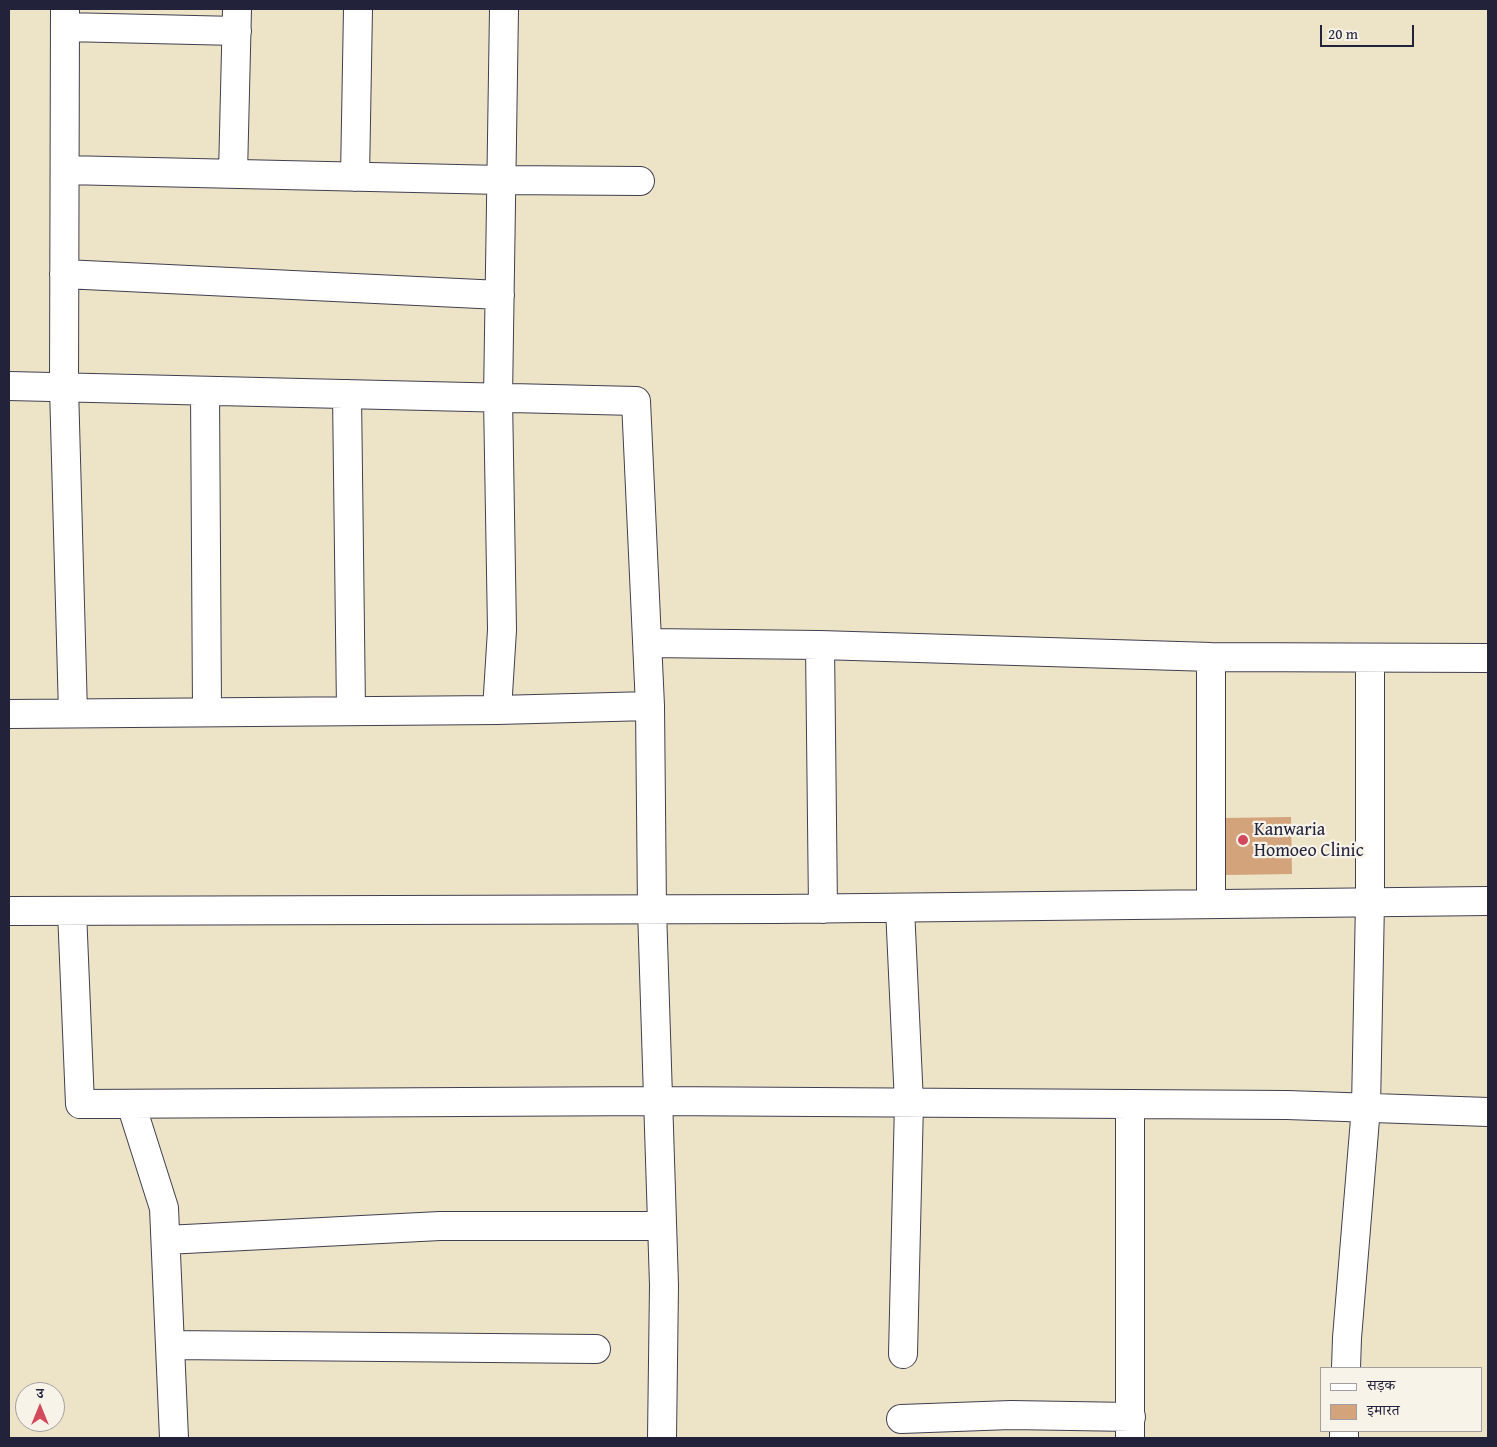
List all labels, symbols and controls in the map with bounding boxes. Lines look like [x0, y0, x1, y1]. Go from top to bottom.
scale bar [1322, 15, 1416, 47]
text: 20 m [1328, 23, 1358, 44]
place label: Kanwaria Homoeo Clinic [1254, 819, 1364, 862]
marker: Kanwaria Homoeo Clinic [1236, 833, 1250, 847]
legend [1320, 1367, 1482, 1432]
text: सड़क [1367, 1374, 1395, 1395]
north arrow [15, 1382, 65, 1432]
text: उ [36, 1383, 44, 1403]
text: इमारत [1367, 1399, 1400, 1420]

